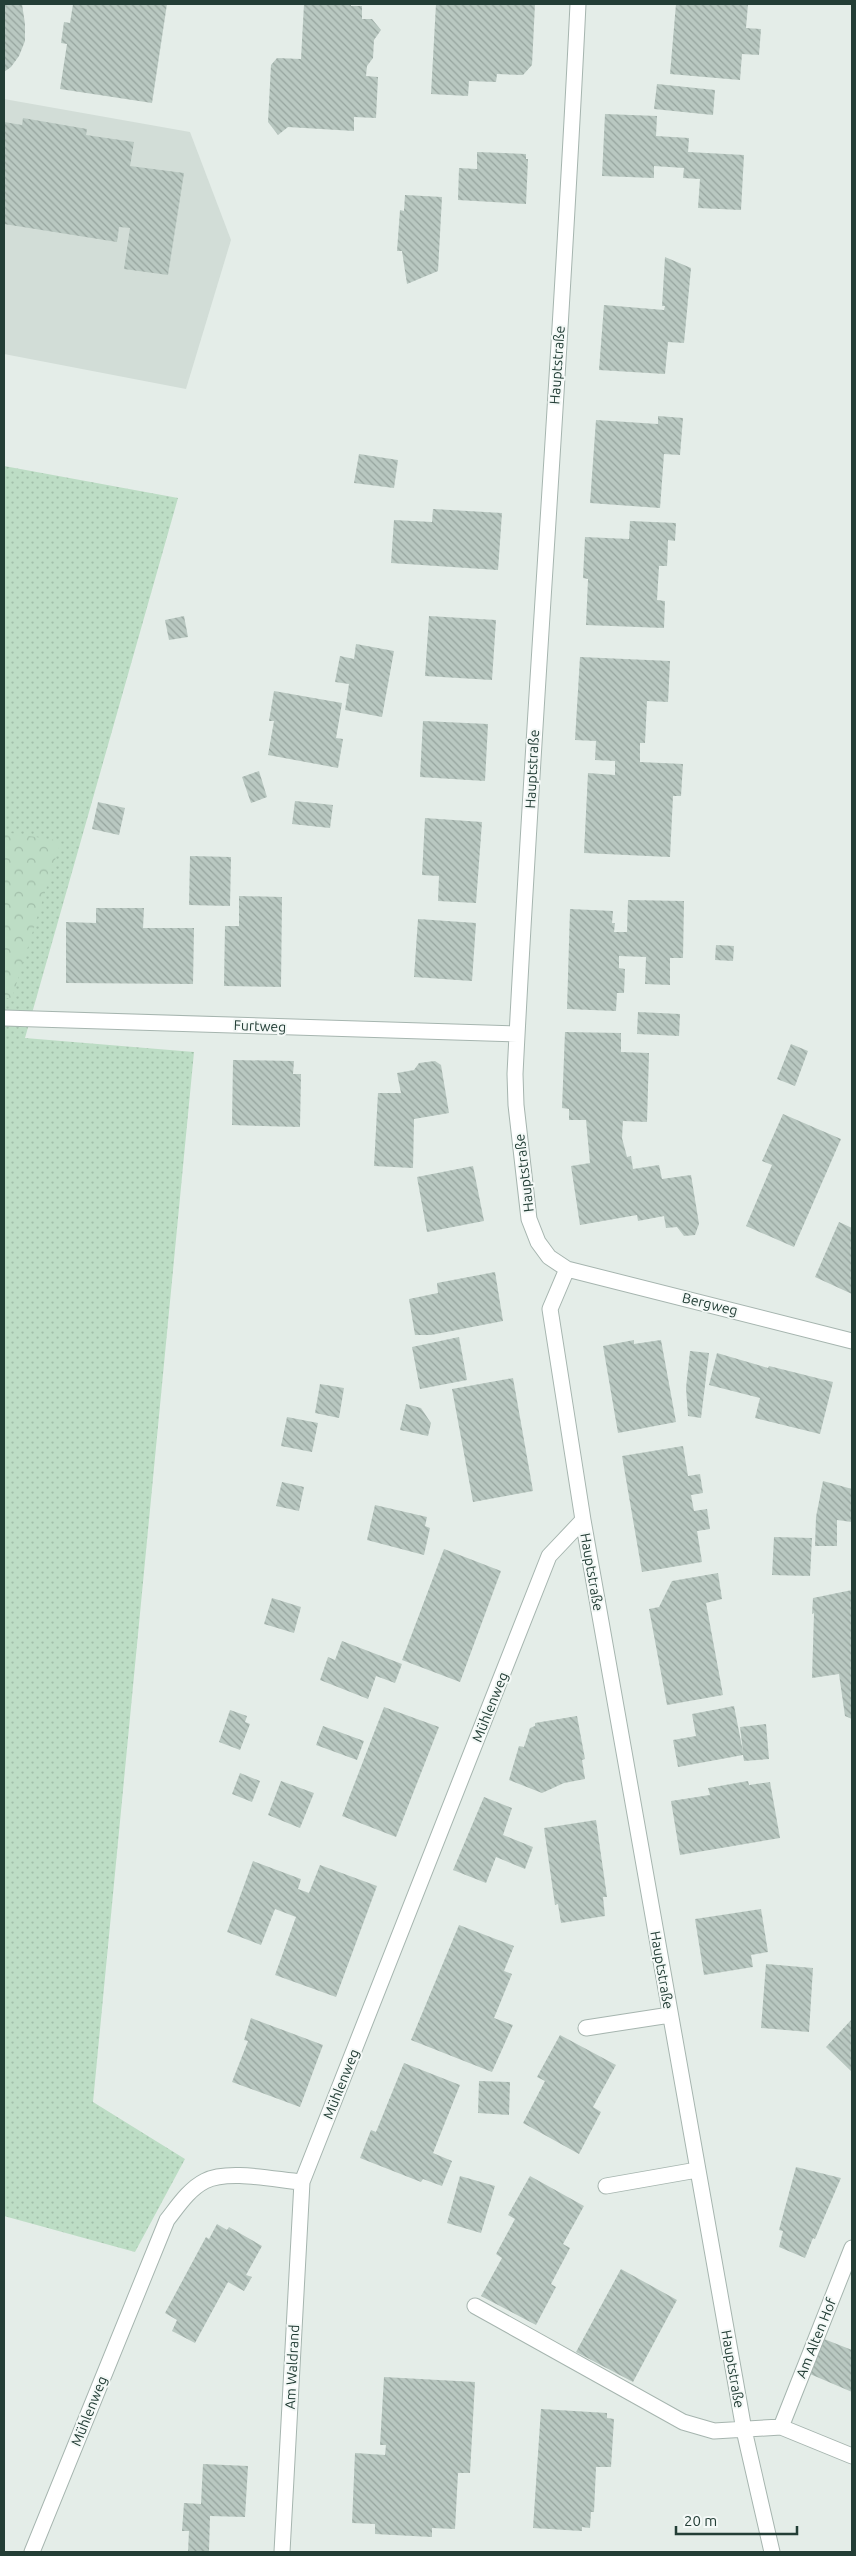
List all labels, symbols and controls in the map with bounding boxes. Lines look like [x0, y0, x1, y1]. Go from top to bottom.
street label: Hauptstraße [546, 325, 568, 405]
street label: Hauptstraße [522, 729, 542, 809]
street label: Furtweg [233, 1017, 287, 1035]
street label: Hauptstraße [511, 1133, 537, 1213]
street label: Bergweg [681, 1289, 739, 1319]
street label: Hauptstraße [577, 1532, 607, 1612]
street label: Mühlenweg [469, 1670, 511, 1744]
street label: Hauptstraße [647, 1930, 677, 2010]
street label: Mühlenweg [320, 2047, 362, 2121]
street label: Am Alten Hof [793, 2295, 840, 2380]
street label: Am Waldrand [282, 2324, 302, 2410]
street label: Hauptstraße [718, 2329, 748, 2409]
street label: Mühlenweg [68, 2374, 110, 2448]
scale bar [676, 2504, 797, 2536]
text: 20 m [684, 2512, 717, 2529]

